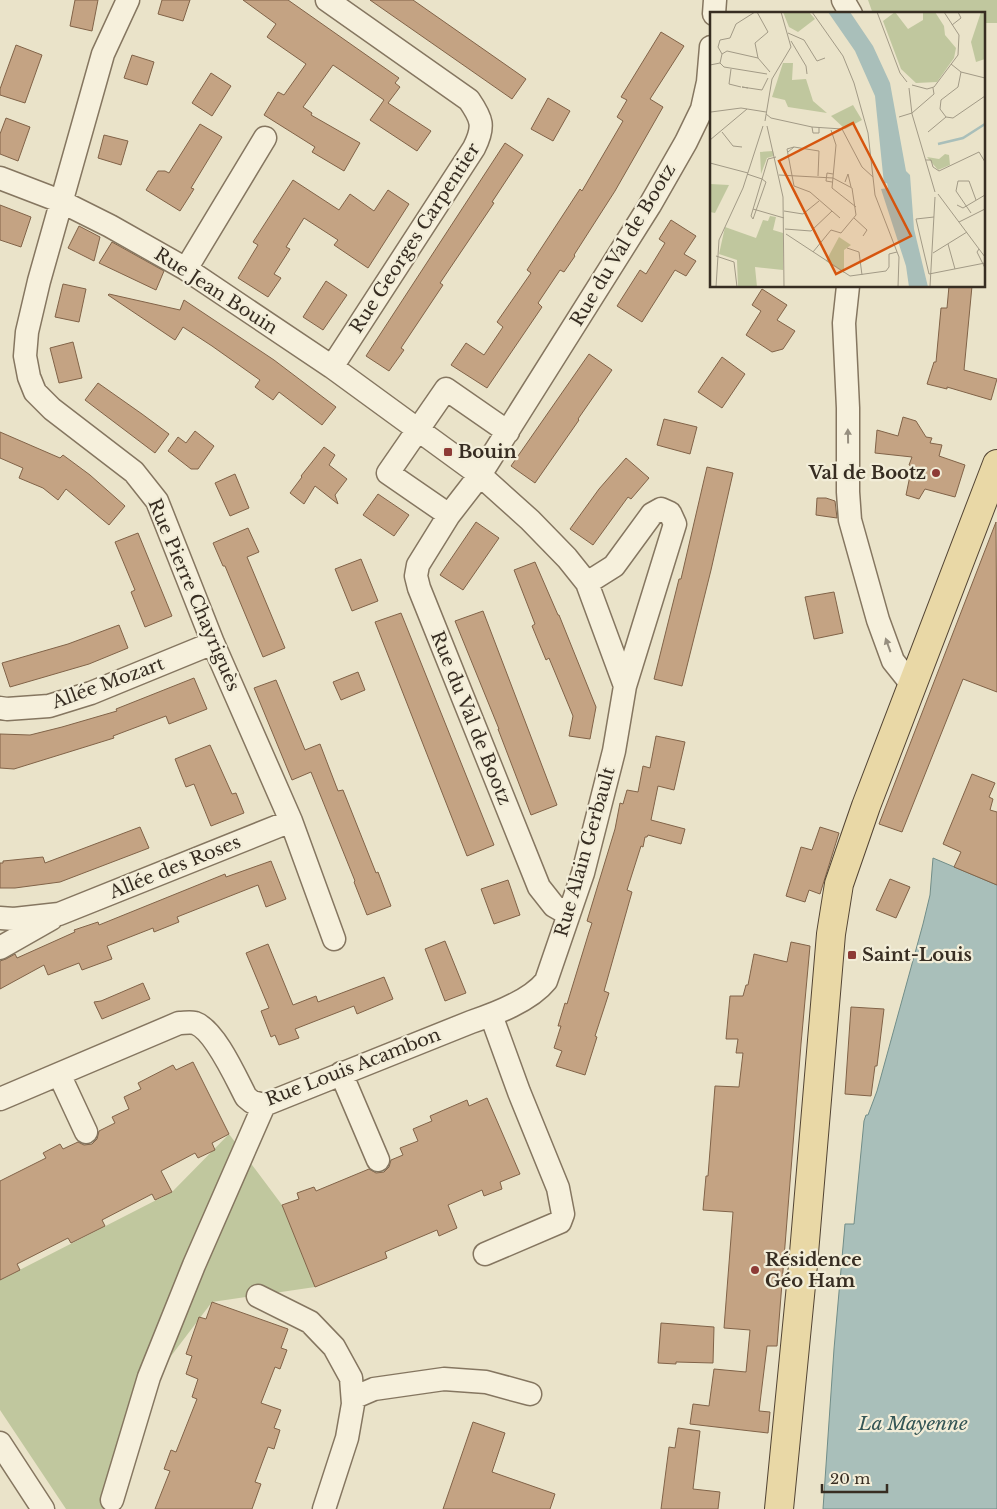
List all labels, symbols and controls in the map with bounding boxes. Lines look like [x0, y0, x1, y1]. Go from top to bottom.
inset map [710, 12, 984, 288]
street label: Rue Georges Carpentier [345, 139, 485, 337]
street label: Rue du Val de Bootz [566, 160, 680, 330]
street label: Rue Jean Bouin [150, 243, 282, 339]
one-way arrow [844, 428, 852, 444]
place label: Bouin [458, 441, 517, 463]
marker: Bouin [442, 446, 454, 458]
place label: Val de Bootz [808, 462, 926, 484]
marker: Val de Bootz [930, 467, 942, 479]
street label: Rue Pierre Chayriguès [143, 495, 245, 695]
street label: Rue du Val de Bootz [426, 628, 516, 808]
one-way arrow [884, 637, 892, 652]
street label: Allée Mozart [48, 652, 167, 714]
street label: Rue Alain Gerbault [550, 764, 620, 939]
street label: Allée des Roses [105, 831, 244, 904]
place label: Saint-Louis [862, 944, 972, 966]
marker: Saint-Louis [846, 949, 858, 961]
street label: Rue Louis Acambon [262, 1023, 444, 1111]
place label: Résidence Géo Ham [765, 1249, 862, 1292]
marker: Résidence Géo Ham [749, 1264, 761, 1276]
water label: La Mayenne [857, 1412, 968, 1435]
scale bar [822, 1462, 887, 1494]
text: 20 m [830, 1469, 870, 1488]

